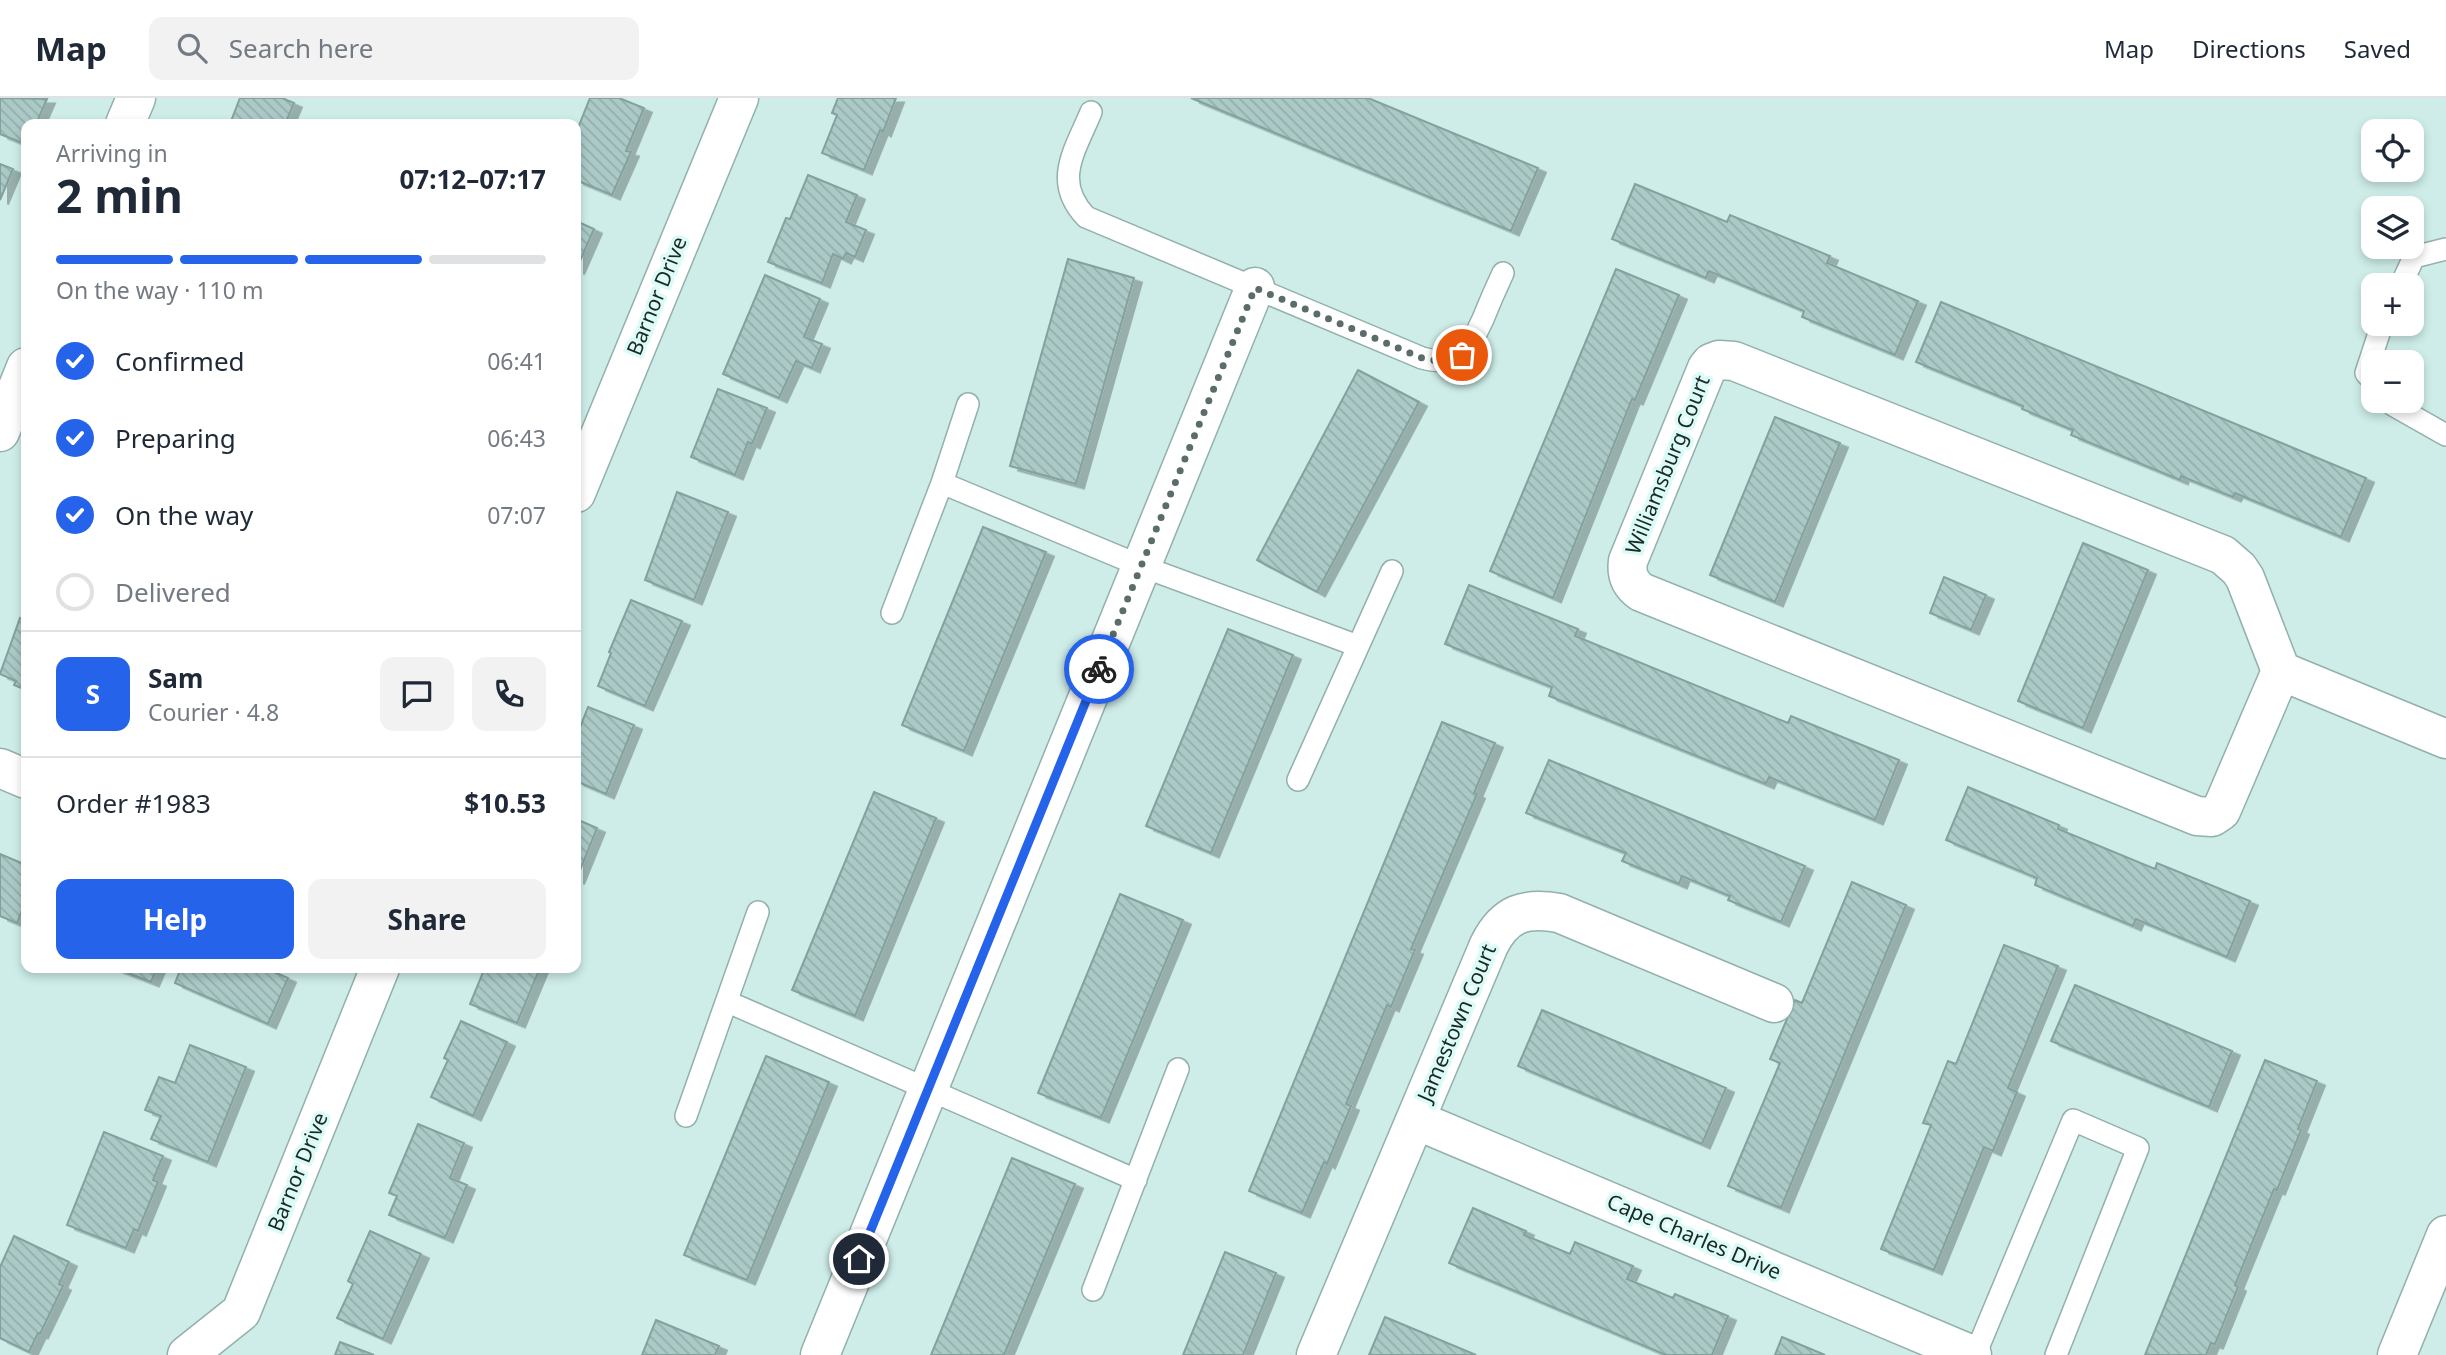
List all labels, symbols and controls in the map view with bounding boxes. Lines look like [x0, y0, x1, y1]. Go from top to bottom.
search box [149, 17, 639, 80]
text: Map [35, 26, 107, 71]
icon: search [173, 29, 211, 67]
text: Search here [229, 30, 373, 66]
text: Map [2104, 32, 2154, 65]
text: Directions [2192, 32, 2306, 65]
text: Saved [2344, 32, 2411, 65]
map controls [2361, 119, 2424, 413]
button: locate [2361, 119, 2424, 182]
text: Arriving in [56, 137, 168, 169]
text: 07:12–07:17 [399, 161, 546, 197]
text: 2 min [56, 164, 183, 226]
button: layers [2361, 196, 2424, 259]
street label: Barnor Drive [620, 232, 693, 359]
button: + [2361, 273, 2424, 336]
text: On the way · 110 m [56, 274, 263, 306]
pin [1432, 325, 1492, 385]
icon: bag [1443, 336, 1481, 374]
icon: check [56, 342, 94, 380]
text: Confirmed [115, 343, 245, 379]
text: 06:41 [487, 345, 546, 377]
button: − [2361, 350, 2424, 413]
street label: Williamsburg Court [1618, 371, 1716, 558]
icon: check [56, 419, 94, 457]
text: Preparing [115, 420, 236, 456]
text: 06:43 [487, 422, 546, 454]
icon: check [56, 496, 94, 534]
text: On the way [115, 497, 253, 533]
text: 07:07 [487, 499, 546, 531]
text: Delivered [115, 574, 231, 610]
courier [1064, 634, 1134, 704]
icon: bike [1080, 650, 1118, 688]
button: chat [380, 657, 454, 731]
button: phone [472, 657, 546, 731]
text: Sam [148, 660, 203, 696]
text: S [86, 676, 100, 712]
text: Courier · 4.8 [148, 696, 279, 728]
text: Order #1983 [56, 785, 211, 821]
text: $10.53 [464, 785, 546, 821]
button: Help [56, 879, 294, 959]
button: Share [308, 879, 546, 959]
street label: Jamestown Court [1409, 939, 1502, 1108]
street label: Barnor Drive [261, 1108, 334, 1235]
street label: Cape Charles Drive [1603, 1187, 1786, 1285]
pin [829, 1229, 889, 1289]
icon: home [840, 1240, 878, 1278]

